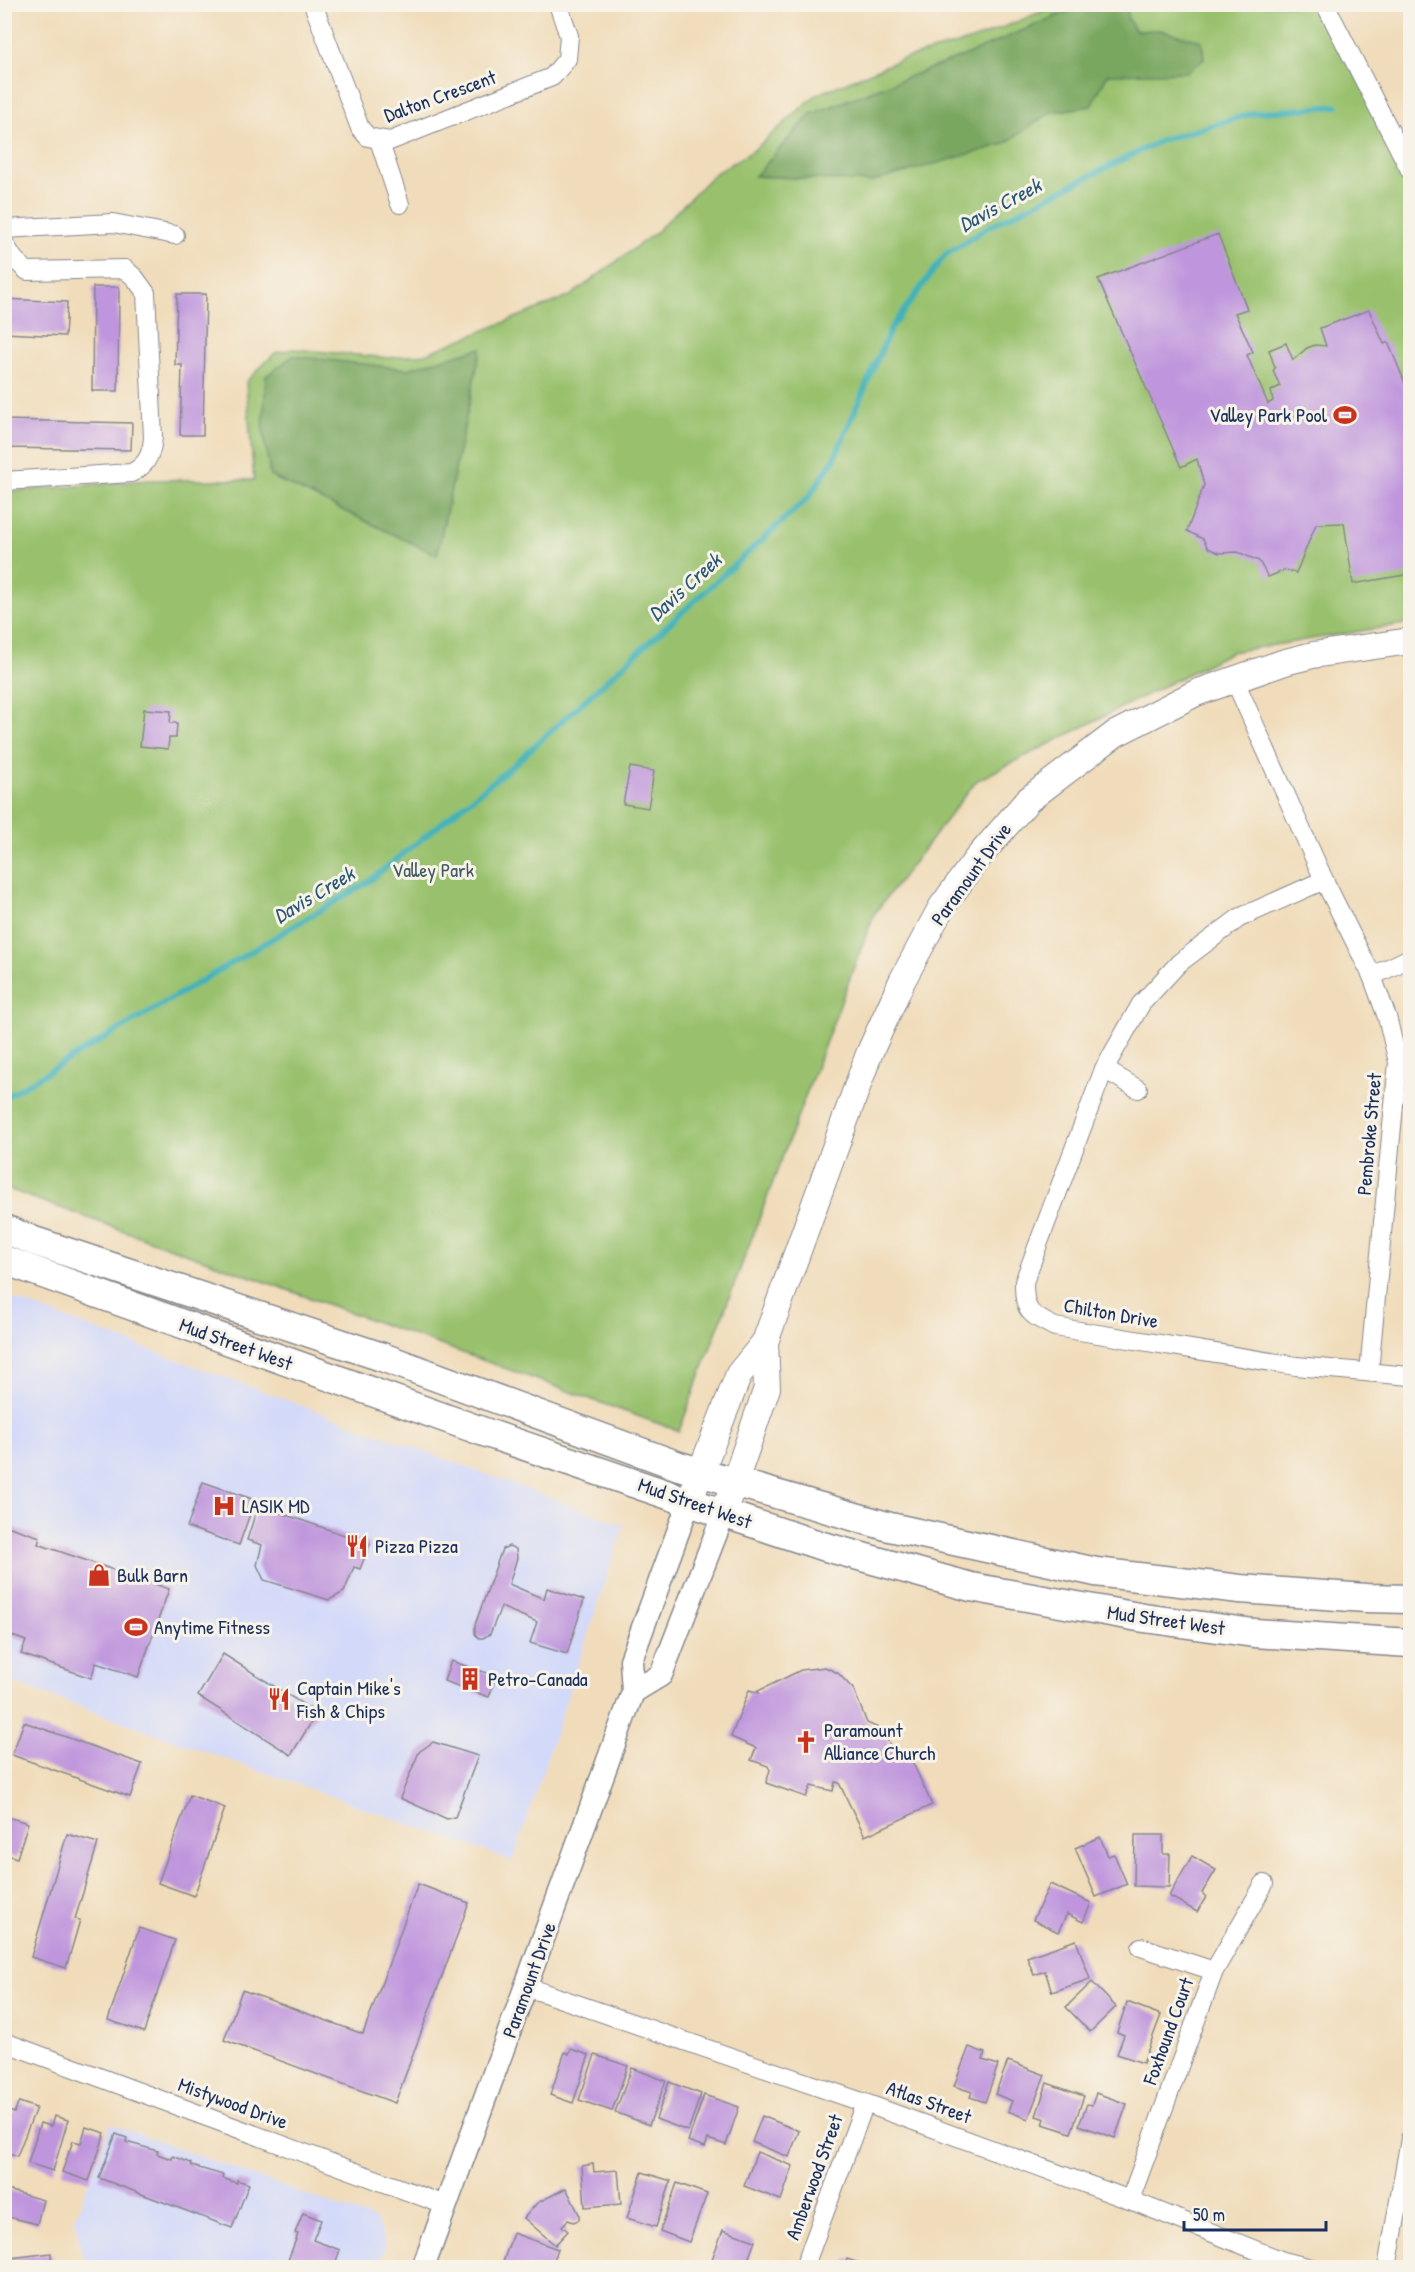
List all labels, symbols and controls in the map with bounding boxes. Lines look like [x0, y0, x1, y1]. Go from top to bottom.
street label: Dalton Crescent [380, 62, 501, 128]
water label: Davis Creek [954, 170, 1048, 238]
place label: Valley Park Pool [1209, 401, 1328, 428]
sports icon: Valley Park Pool [1332, 402, 1358, 428]
water label: Davis Creek [642, 544, 729, 627]
street label: Paramount Drive [924, 817, 1017, 931]
park label: Valley Park [392, 856, 474, 883]
water label: Davis Creek [268, 858, 361, 930]
street label: Pembroke Street [1350, 1071, 1387, 1196]
street label: Chilton Drive [1062, 1291, 1160, 1334]
street label: Mud Street West [176, 1311, 297, 1377]
street label: Mud Street West [635, 1471, 757, 1535]
place label: LASIK MD [242, 1492, 310, 1519]
hospital icon: LASIK MD [211, 1493, 237, 1519]
place label: Pizza Pizza [375, 1532, 458, 1559]
restaurant icon: Pizza Pizza [344, 1533, 370, 1559]
place label: Bulk Barn [117, 1561, 188, 1588]
shop icon: Bulk Barn [86, 1562, 112, 1588]
street label: Mud Street West [1106, 1598, 1228, 1641]
place label: Anytime Fitness [154, 1613, 270, 1640]
sports icon: Anytime Fitness [123, 1614, 149, 1640]
place label: Petro-Canada [488, 1665, 588, 1692]
building icon: Petro-Canada [457, 1666, 483, 1692]
place label: Captain Mike's Fish & Chips [296, 1674, 401, 1724]
restaurant icon: Captain Mike's Fish & Chips [266, 1686, 292, 1712]
place label: Paramount Alliance Church [824, 1716, 935, 1766]
church icon: Paramount Alliance Church [793, 1729, 819, 1755]
street label: Paramount Drive [495, 1918, 562, 2041]
street label: Foxhound Court [1135, 1973, 1200, 2089]
street label: Mistywood Drive [175, 2070, 292, 2135]
street label: Atlas Street [883, 2074, 976, 2130]
street label: Amberwood Street [778, 2109, 849, 2243]
scale bar [1184, 2194, 1326, 2232]
text: 50 m [1193, 2202, 1225, 2227]

